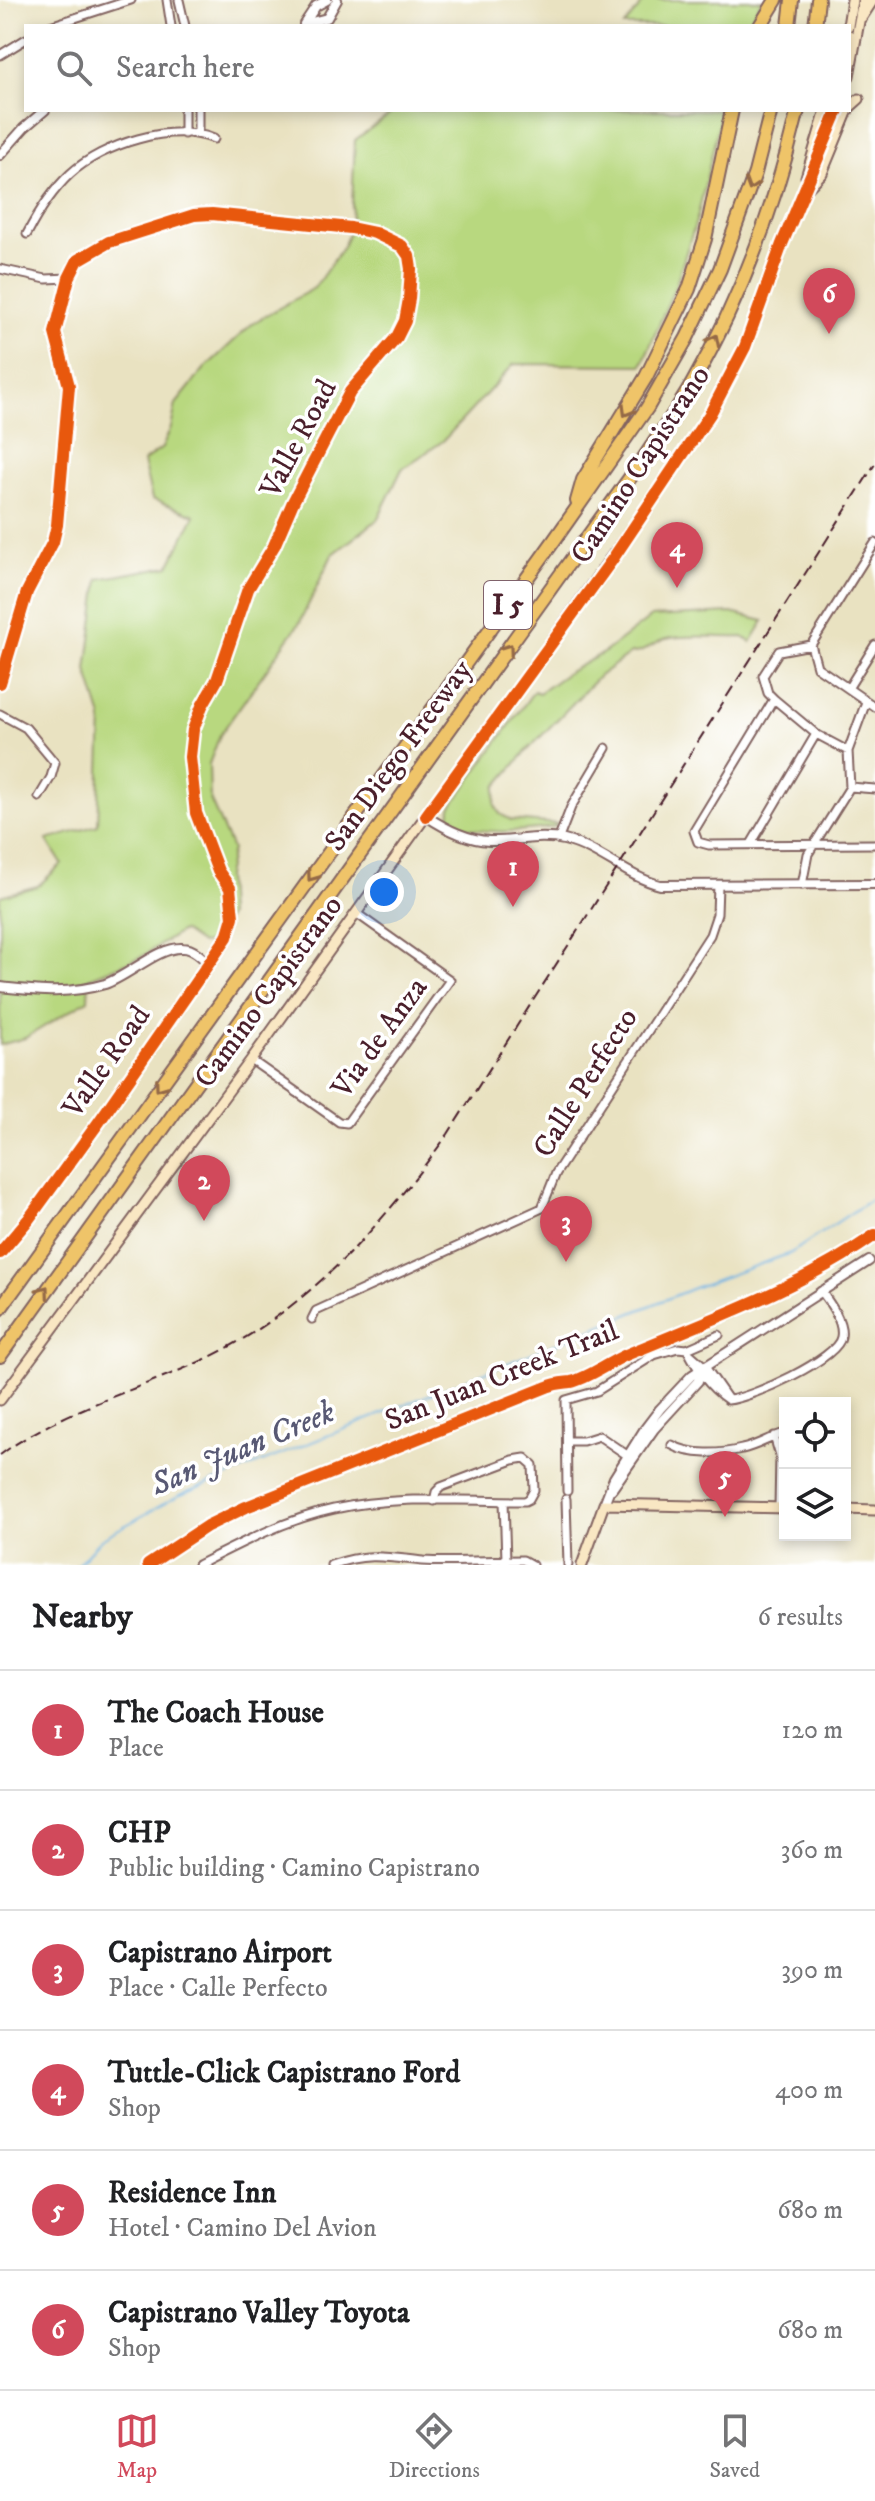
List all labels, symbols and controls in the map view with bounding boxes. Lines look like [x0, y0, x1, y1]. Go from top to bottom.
search box [24, 24, 851, 112]
icon: search [52, 46, 96, 90]
text: Search here [116, 50, 255, 87]
one-way arrow [744, 178, 760, 192]
pin: 6 [803, 268, 855, 334]
one-way arrow [704, 334, 720, 349]
street label: Camino Capistrano [563, 359, 719, 571]
street label: Valle Road [252, 373, 346, 505]
one-way arrow [621, 403, 636, 417]
pin: 4 [651, 522, 703, 588]
road number: I 5 [484, 581, 532, 629]
one-way arrow [498, 644, 513, 658]
street label: San Diego Freeway [317, 652, 481, 859]
pin: 1 [487, 841, 539, 907]
one-way arrow [308, 867, 322, 882]
your location [364, 872, 404, 912]
street label: Camino Capistrano [187, 889, 351, 1095]
street label: Via de Anza [323, 970, 436, 1106]
street label: Valle Road [54, 999, 159, 1126]
street label: Calle Perfecto [526, 1002, 646, 1164]
one-way arrow [155, 1078, 169, 1092]
pin: 2 [178, 1155, 230, 1221]
pin: 3 [540, 1196, 592, 1262]
one-way arrow [34, 1286, 49, 1300]
street label: San Juan Creek Trail [380, 1312, 624, 1440]
water label: San Juan Creek [144, 1392, 341, 1506]
map controls [779, 1397, 851, 1541]
button: locate [779, 1397, 851, 1469]
pin: 5 [699, 1451, 751, 1517]
button: layers [779, 1469, 851, 1541]
text: Nearby [32, 1596, 133, 1638]
text: 6 results [757, 1601, 843, 1634]
text: The Coach House [108, 1695, 324, 1732]
text: 1 [53, 1714, 63, 1747]
text: 120 m [782, 1714, 843, 1747]
text: Place [108, 1732, 164, 1765]
text: CHP [108, 1815, 171, 1852]
text: 2 [52, 1834, 64, 1867]
text: 360 m [781, 1834, 843, 1867]
text: Public building · Camino Capistrano [108, 1852, 480, 1885]
text: Capistrano Airport [108, 1935, 332, 1972]
text: 3 [53, 1954, 63, 1987]
text: 390 m [781, 1954, 843, 1987]
text: Place · Calle Perfecto [108, 1972, 328, 2005]
text: Tuttle-Click Capistrano Ford [108, 2055, 460, 2092]
text: 4 [51, 2074, 65, 2107]
text: 400 m [775, 2074, 843, 2107]
text: Shop [108, 2092, 161, 2125]
text: Residence Inn [108, 2175, 276, 2212]
text: 5 [52, 2194, 64, 2227]
text: 680 m [777, 2194, 843, 2227]
text: Hotel · Camino Del Avion [108, 2212, 377, 2245]
text: Capistrano Valley Toyota [108, 2295, 410, 2332]
text: 6 [51, 2314, 65, 2347]
text: 680 m [777, 2314, 843, 2347]
text: Shop [108, 2332, 161, 2365]
tab: Map [115, 2409, 159, 2484]
tab: Directions [389, 2409, 480, 2484]
tab: Saved [710, 2409, 760, 2484]

